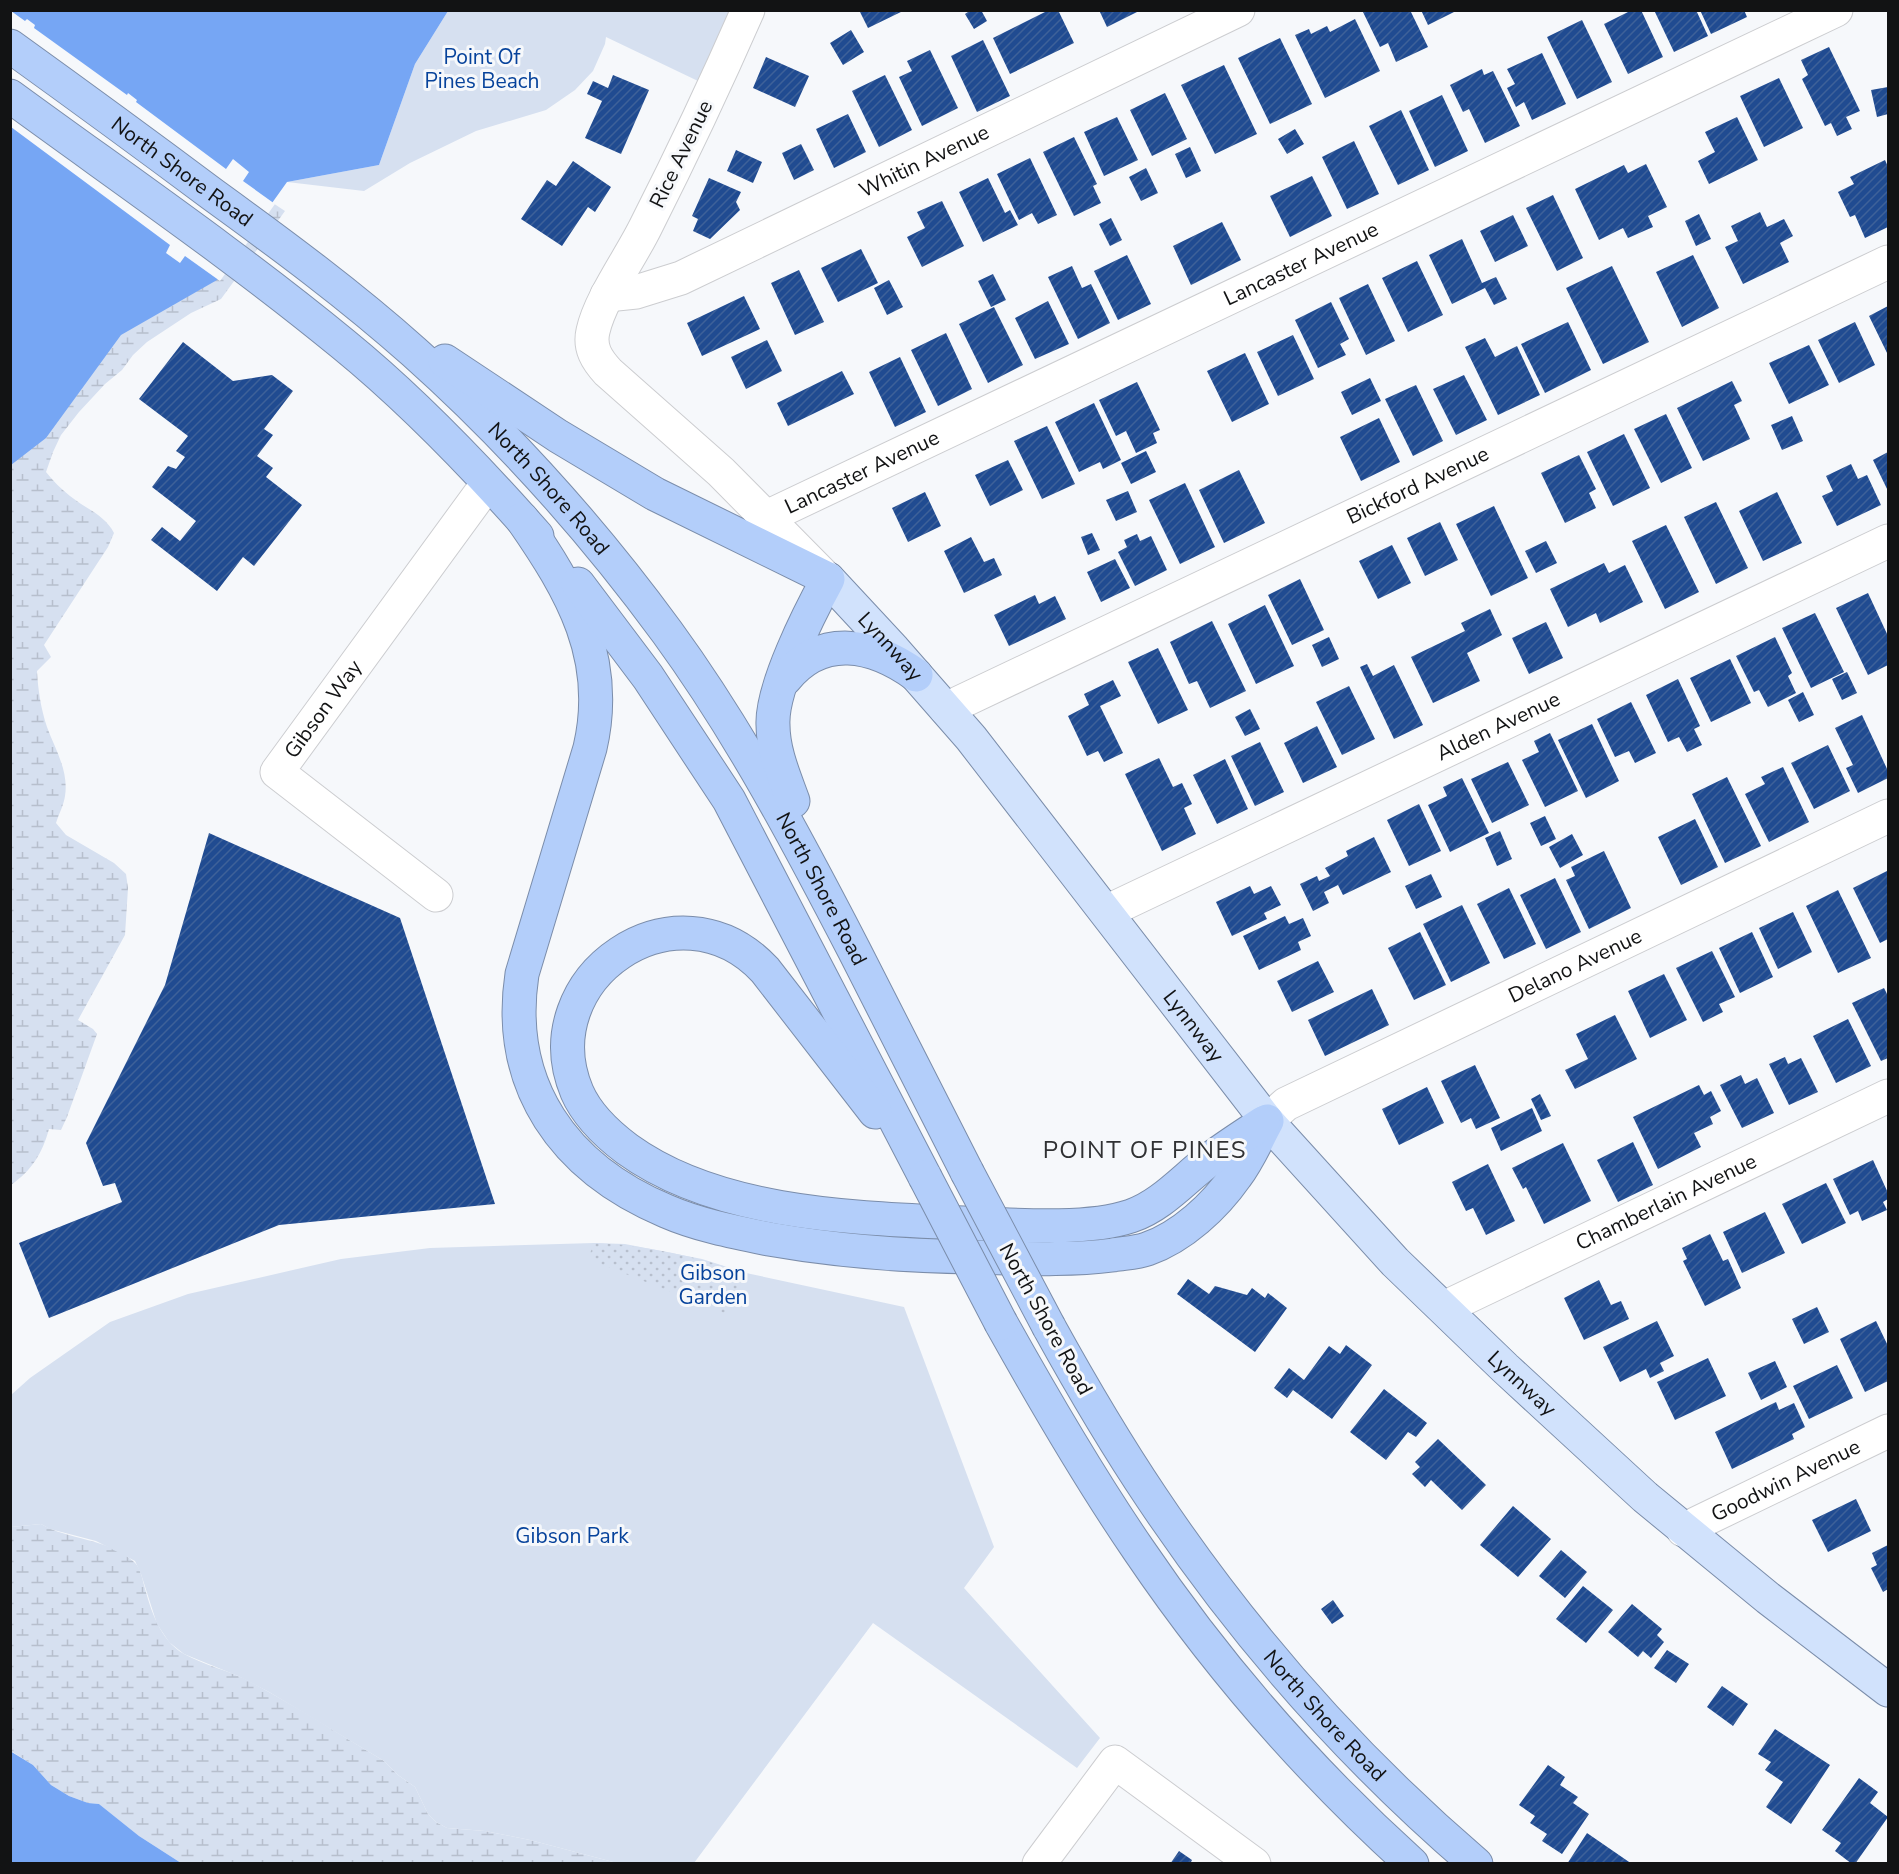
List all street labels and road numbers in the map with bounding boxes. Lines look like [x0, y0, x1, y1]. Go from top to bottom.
street label: Rice Avenue [643, 96, 719, 212]
street label: North Shore Road [106, 110, 258, 233]
street label: Whitin Avenue [854, 118, 994, 204]
street label: Lancaster Avenue [1219, 215, 1383, 312]
street label: North Shore Road [482, 416, 616, 561]
street label: Lancaster Avenue [780, 423, 944, 521]
street label: Bickford Avenue [1342, 439, 1493, 531]
street label: Lynnway [852, 606, 929, 687]
street label: Gibson Way [278, 654, 368, 764]
street label: Alden Avenue [1432, 685, 1565, 767]
street label: North Shore Road [769, 807, 874, 970]
street label: Delano Avenue [1504, 922, 1646, 1010]
street label: Lynnway [1157, 984, 1231, 1068]
street label: Chamberlain Avenue [1571, 1147, 1761, 1257]
street label: North Shore Road [993, 1238, 1099, 1400]
street label: Lynnway [1481, 1345, 1562, 1423]
street label: Goodwin Avenue [1706, 1433, 1865, 1528]
street label: North Shore Road [1257, 1644, 1392, 1788]

